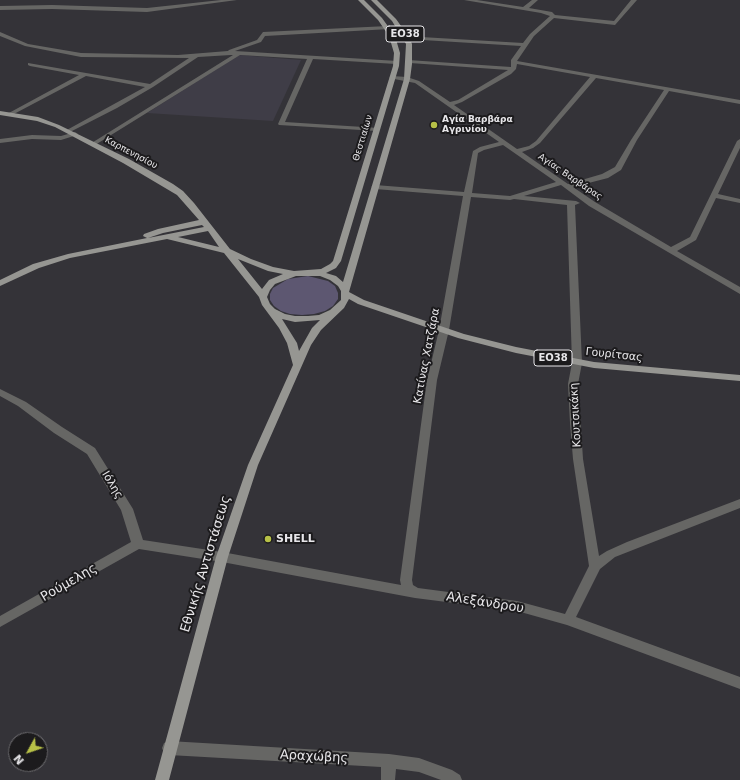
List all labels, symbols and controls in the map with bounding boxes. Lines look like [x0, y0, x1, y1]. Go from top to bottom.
road number: ΕΟ38 [386, 26, 424, 42]
street label: Θεστιαίων [351, 114, 375, 162]
place label: Αγία Βαρβάρα Αγρινίου [442, 115, 513, 136]
marker: Αγία Βαρβάρα Αγρινίου [429, 120, 439, 130]
street label: Καρπενησίου [103, 135, 159, 171]
street label: Αγίας Βαρβάρας [536, 152, 604, 202]
street label: Κατίνας Χατζάρα [411, 307, 443, 405]
street label: Γουρίτσας [585, 345, 643, 365]
road number: ΕΟ38 [534, 350, 572, 366]
street label: Κουτσικάκη [568, 382, 584, 448]
street label: Ιόλης [99, 469, 125, 501]
street label: Εθνικής Αντιστάσεως [178, 494, 234, 634]
place label: SHELL [276, 532, 315, 546]
marker: SHELL [263, 534, 273, 544]
street label: Ρούμελης [38, 561, 100, 605]
street label: Αλεξάνδρου [445, 589, 525, 617]
north arrow [8, 732, 48, 772]
street label: Αραχώβης [280, 747, 348, 767]
text: N [11, 752, 27, 767]

